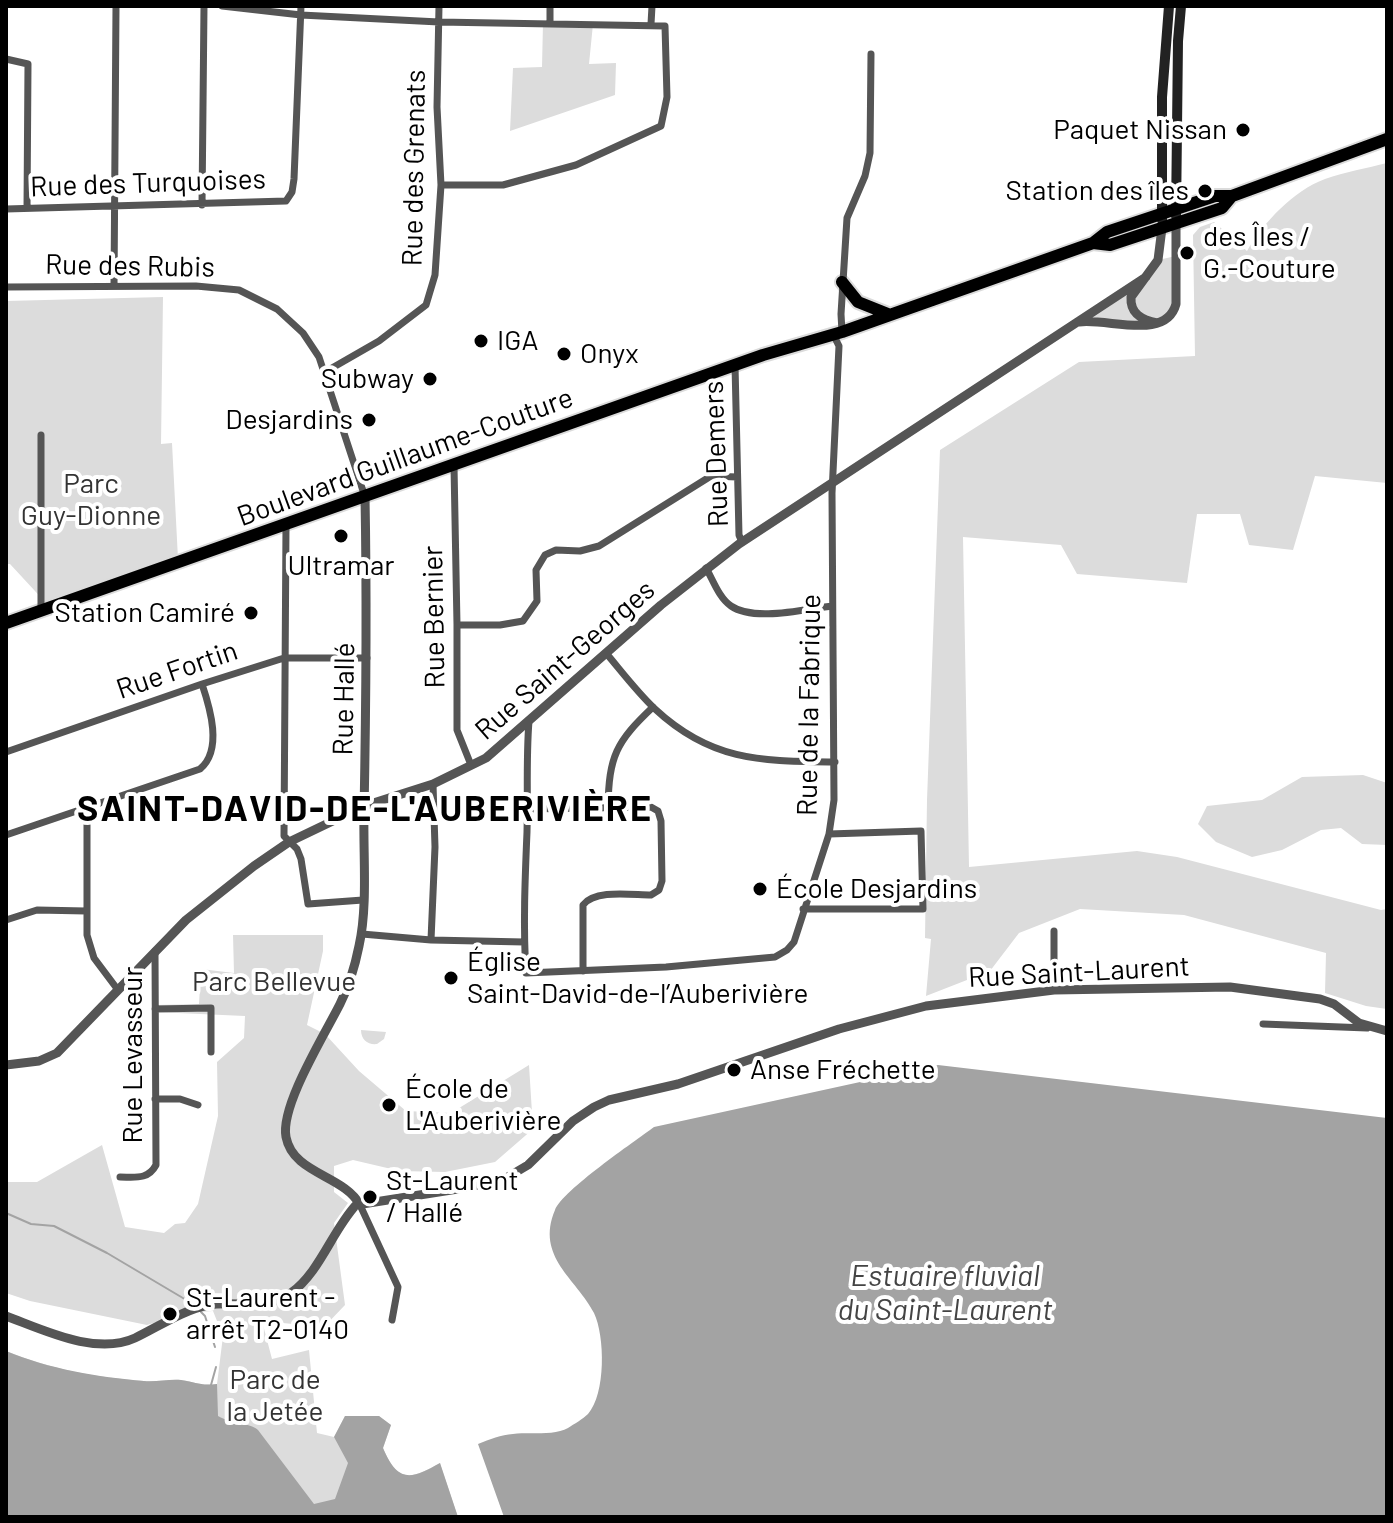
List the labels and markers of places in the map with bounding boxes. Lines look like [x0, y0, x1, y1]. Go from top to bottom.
place label: Paquet Nissan [1053, 113, 1227, 147]
marker: Paquet Nissan [1234, 121, 1252, 139]
place label: Station des îles [1005, 174, 1189, 208]
marker: Station des îles [1196, 182, 1214, 200]
place label: des Îles / G.-Couture [1203, 220, 1336, 286]
marker: des Îles / G.-Couture [1178, 244, 1196, 262]
place label: IGA [497, 324, 538, 358]
marker: IGA [472, 332, 490, 350]
place label: Onyx [580, 337, 639, 371]
marker: Onyx [555, 345, 573, 363]
place label: Subway [321, 362, 414, 396]
marker: Subway [421, 370, 439, 388]
place label: Desjardins [225, 403, 353, 437]
marker: Desjardins [360, 411, 378, 429]
marker: Ultramar [332, 527, 350, 545]
place label: Ultramar [288, 549, 394, 583]
place label: Station Camiré [55, 596, 235, 630]
marker: Station Camiré [242, 604, 260, 622]
place label: École Desjardins [776, 872, 977, 906]
marker: École Desjardins [751, 880, 769, 898]
place label: Église Saint-David-de-l’Auberivière [467, 945, 808, 1011]
marker: Église Saint-David-de-l’Auberivière [442, 969, 460, 987]
place label: Anse Fréchette [750, 1053, 936, 1087]
marker: Anse Fréchette [725, 1061, 743, 1079]
place label: École de L'Auberivière [405, 1072, 561, 1138]
marker: École de L'Auberivière [380, 1096, 398, 1114]
place label: St-Laurent / Hallé [386, 1164, 519, 1230]
marker: St-Laurent / Hallé [361, 1188, 379, 1206]
place label: St-Laurent - arrêt T2-0140 [186, 1281, 349, 1347]
marker: St-Laurent - arrêt T2-0140 [161, 1305, 179, 1323]

